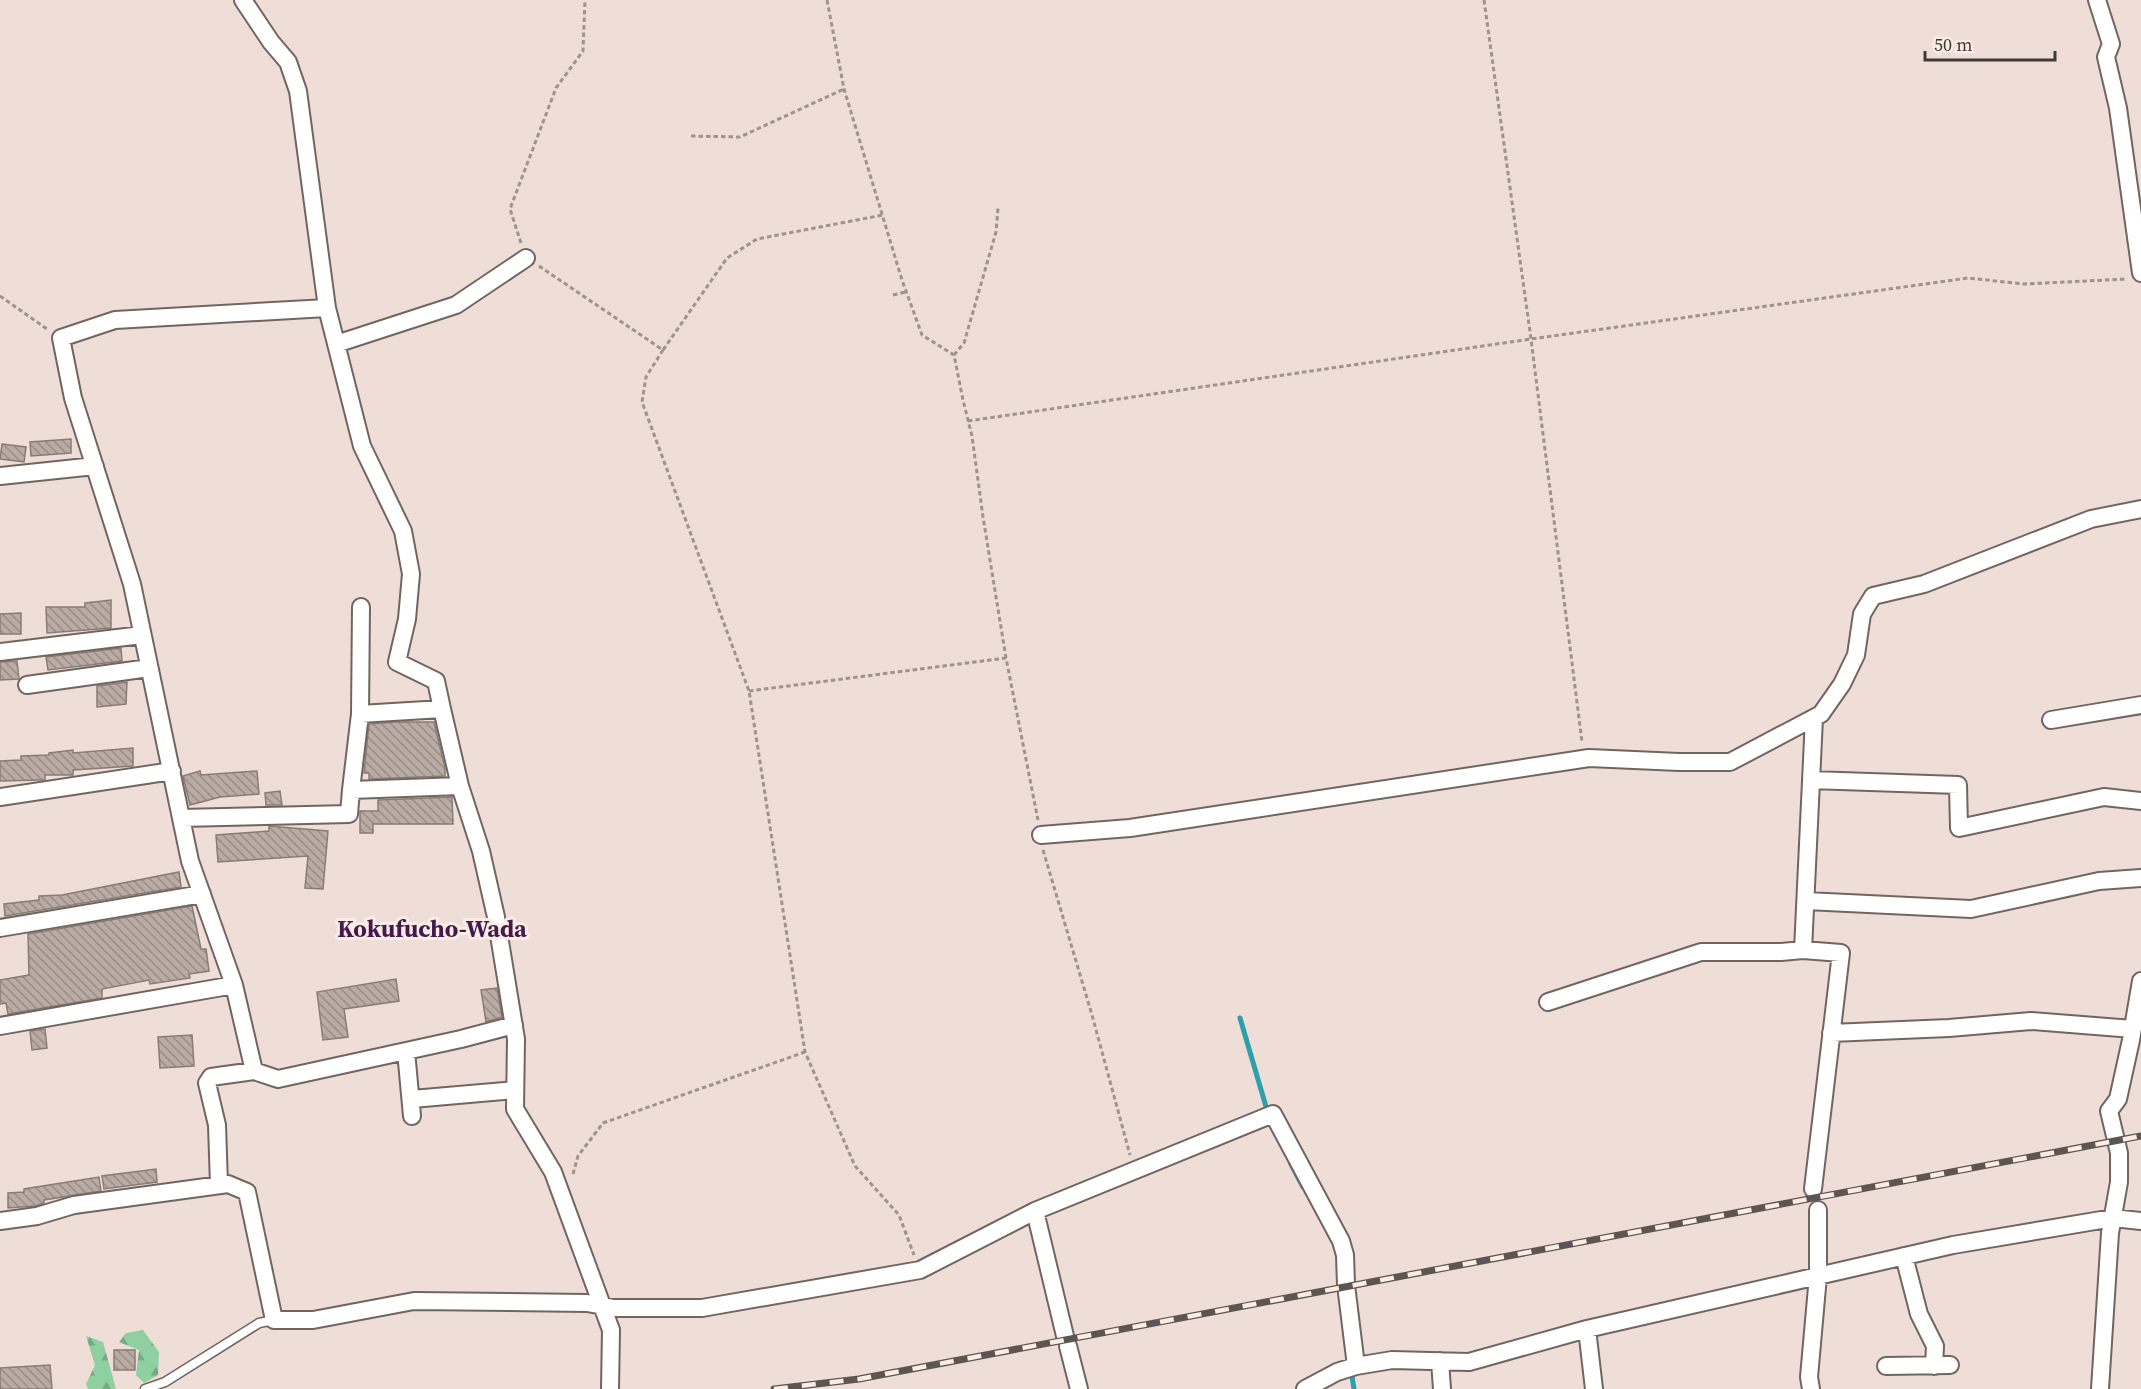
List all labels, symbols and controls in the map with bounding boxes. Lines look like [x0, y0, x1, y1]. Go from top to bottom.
scale bar [1925, 24, 2056, 62]
text: 50 m [1934, 32, 1972, 57]
district label: Kokufucho-Wada [337, 912, 527, 945]

